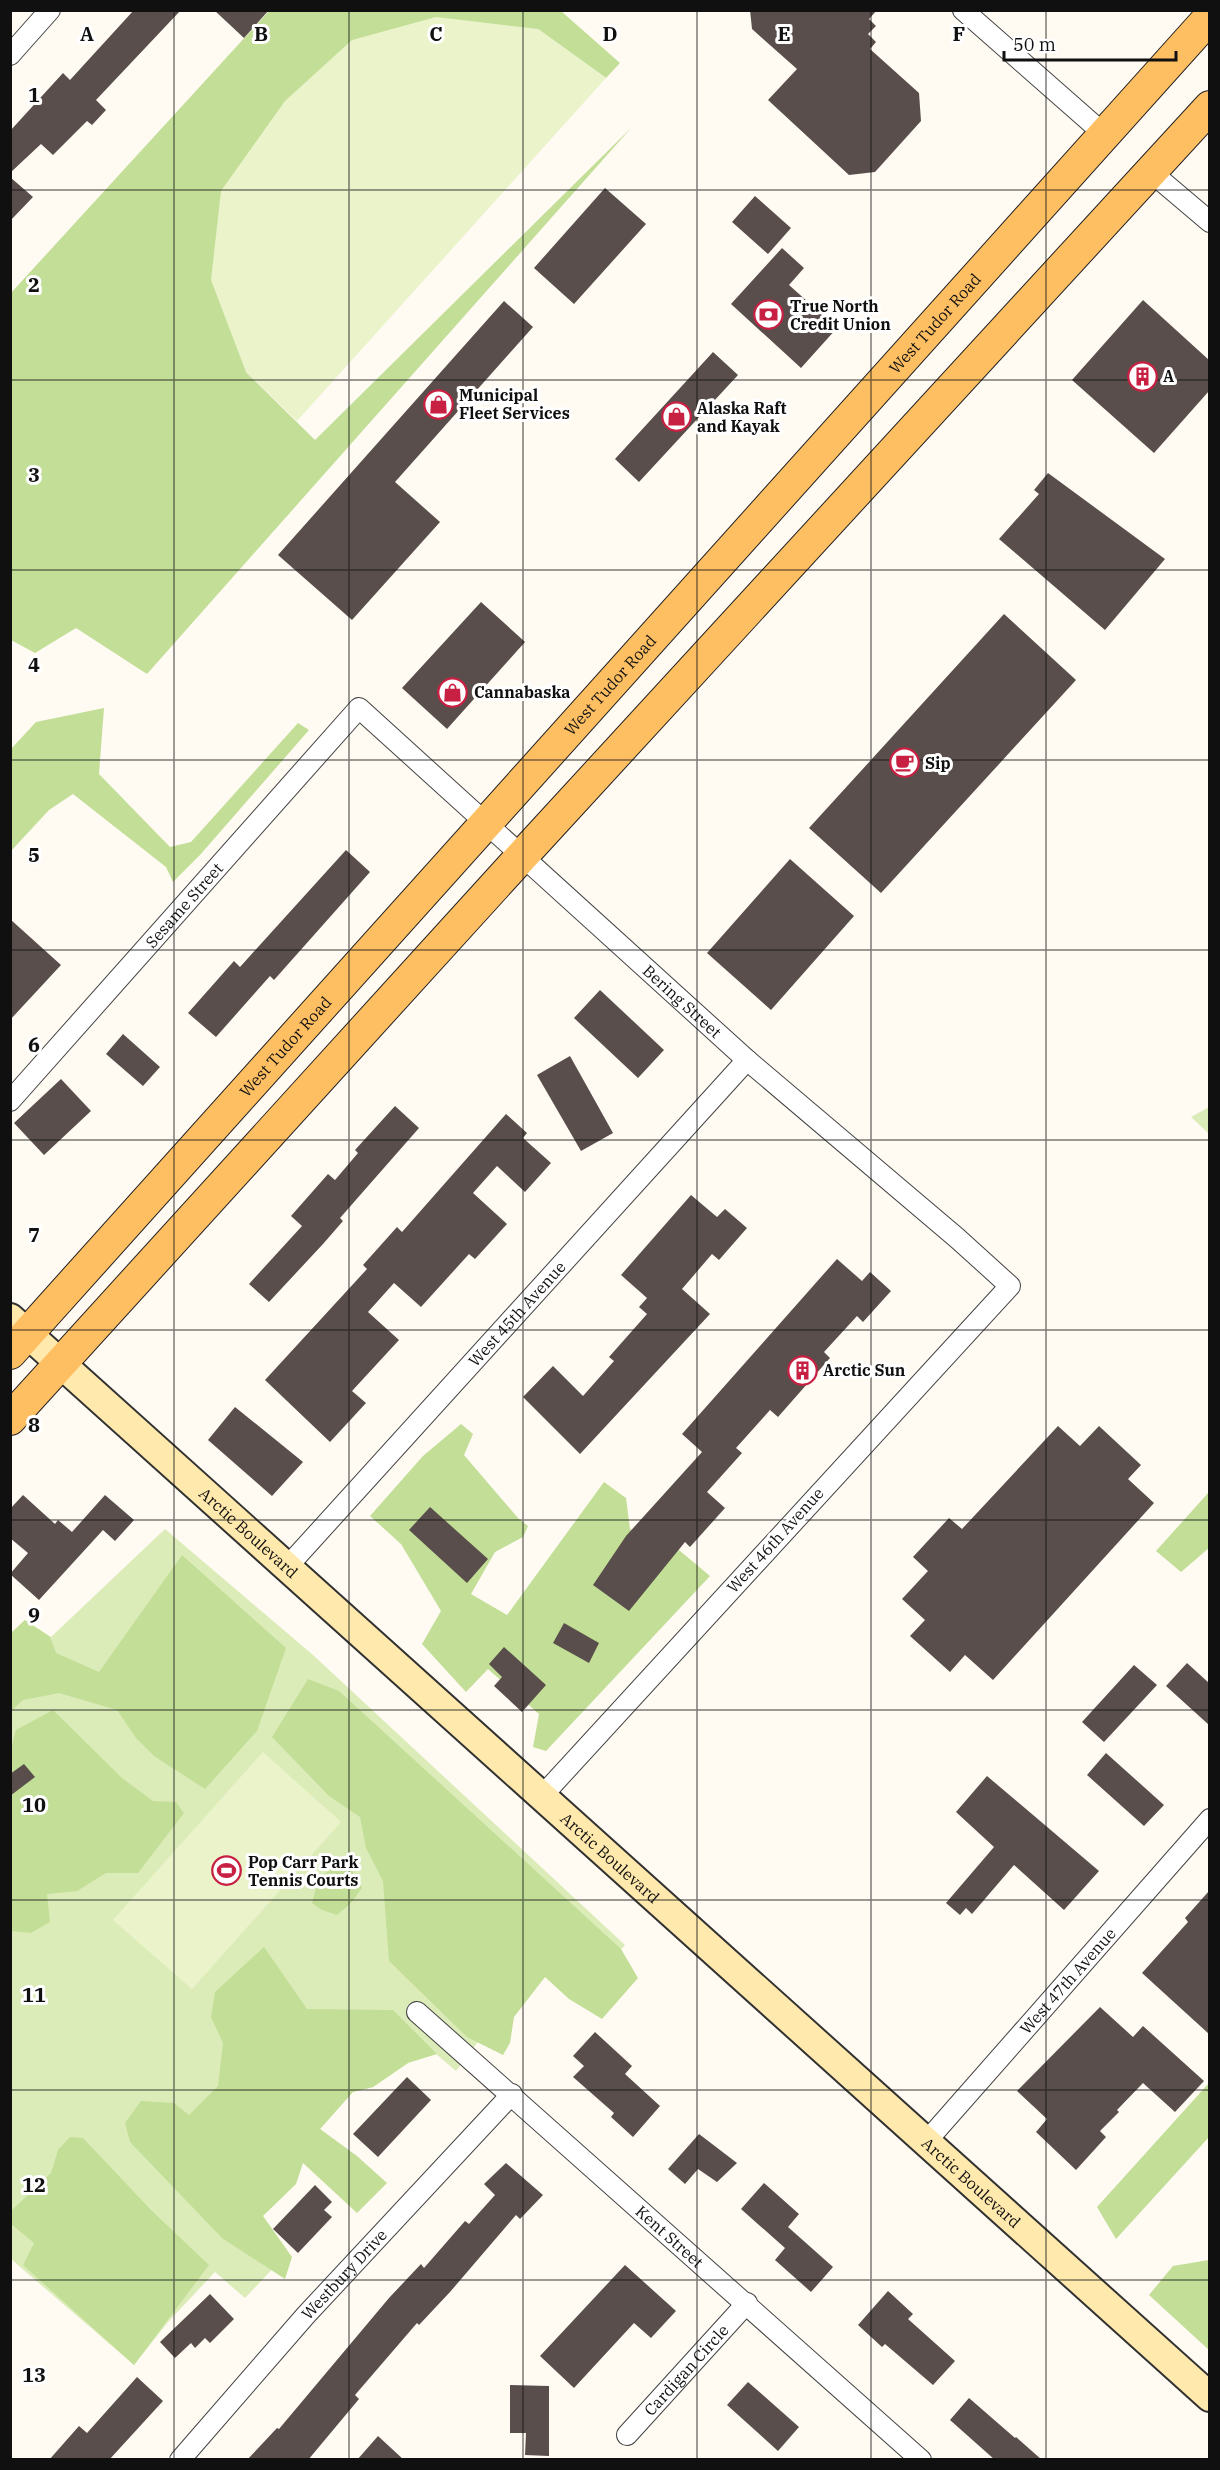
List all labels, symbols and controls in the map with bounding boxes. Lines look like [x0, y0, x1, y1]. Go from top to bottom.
text: A [80, 20, 94, 47]
text: B [254, 20, 268, 47]
text: C [429, 20, 443, 47]
text: D [602, 20, 618, 47]
text: E [777, 20, 791, 47]
text: F [953, 20, 965, 47]
scale bar [1004, 24, 1176, 62]
text: 50 m [1013, 33, 1056, 56]
text: 1 [28, 81, 40, 108]
street label: West Tudor Road [885, 269, 985, 378]
text: 2 [28, 271, 40, 298]
place label: True North Credit Union [790, 296, 891, 334]
bank icon: True North Credit Union [753, 299, 785, 331]
building icon: A [1126, 360, 1158, 392]
place label: A [1163, 366, 1174, 386]
place label: Municipal Fleet Services [459, 385, 570, 423]
shop icon: Municipal Fleet Services [422, 388, 454, 420]
place label: Alaska Raft and Kayak [697, 398, 787, 436]
shop icon: Alaska Raft and Kayak [660, 401, 692, 433]
text: 3 [28, 461, 40, 488]
street label: West Tudor Road [560, 630, 661, 739]
text: 4 [28, 651, 40, 678]
shop icon: Cannabaska [437, 676, 469, 708]
place label: Cannabaska [474, 682, 570, 702]
cafe icon: Sip [888, 747, 920, 779]
place label: Sip [925, 753, 951, 773]
text: 5 [28, 841, 40, 868]
street label: Sesame Street [141, 858, 227, 952]
street label: Bering Street [639, 961, 726, 1042]
street label: West Tudor Road [235, 992, 336, 1101]
text: 6 [28, 1031, 40, 1058]
text: 7 [28, 1221, 40, 1248]
street label: West 45th Avenue [464, 1257, 570, 1371]
building icon: Arctic Sun [786, 1354, 818, 1386]
place label: Arctic Sun [823, 1360, 906, 1380]
text: 8 [28, 1411, 40, 1438]
street label: Arctic Boulevard [195, 1483, 302, 1582]
street label: West 46th Avenue [722, 1483, 828, 1597]
text: 9 [28, 1601, 40, 1628]
text: 10 [22, 1791, 46, 1818]
street label: Arctic Boulevard [557, 1808, 664, 1907]
place label: Pop Carr Park Tennis Courts [248, 1852, 358, 1890]
sports icon: Pop Carr Park Tennis Courts [211, 1855, 243, 1887]
street label: West 47th Avenue [1015, 1923, 1120, 2038]
text: 11 [22, 1981, 46, 2008]
street label: Arctic Boulevard [918, 2133, 1025, 2232]
text: 12 [22, 2171, 46, 2198]
street label: Kent Street [632, 2201, 708, 2272]
street label: Westbury Drive [297, 2225, 391, 2324]
street label: Cardigan Circle [640, 2320, 733, 2420]
text: 13 [22, 2361, 46, 2388]

